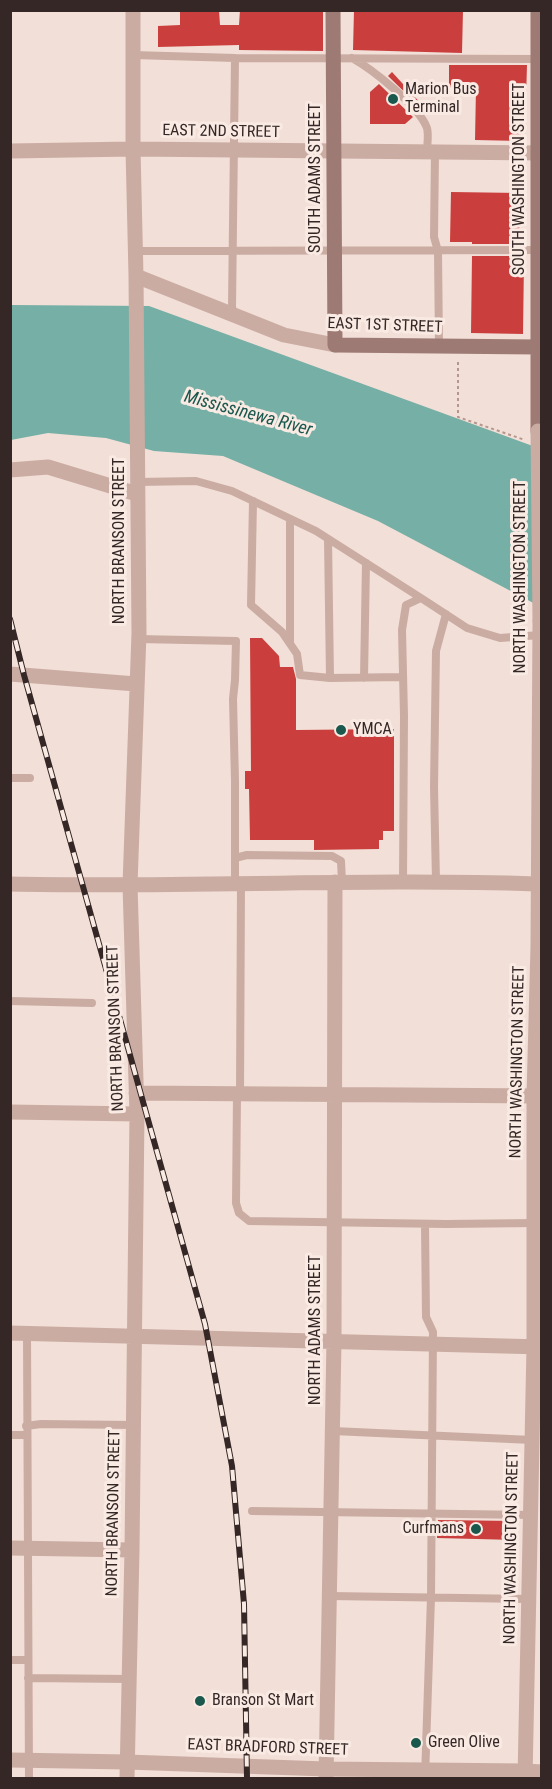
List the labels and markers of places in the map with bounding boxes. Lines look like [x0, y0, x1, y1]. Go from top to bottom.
place label: Marion Bus Terminal [405, 80, 477, 118]
marker: Marion Bus Terminal [386, 92, 400, 106]
place label: YMCA [353, 720, 392, 740]
marker: YMCA [334, 723, 348, 737]
place label: Curfmans [402, 1519, 464, 1539]
marker: Curfmans [469, 1522, 483, 1536]
place label: Branson St Mart [212, 1691, 314, 1711]
marker: Branson St Mart [193, 1694, 207, 1708]
place label: Green Olive [428, 1733, 500, 1753]
marker: Green Olive [409, 1736, 423, 1750]

